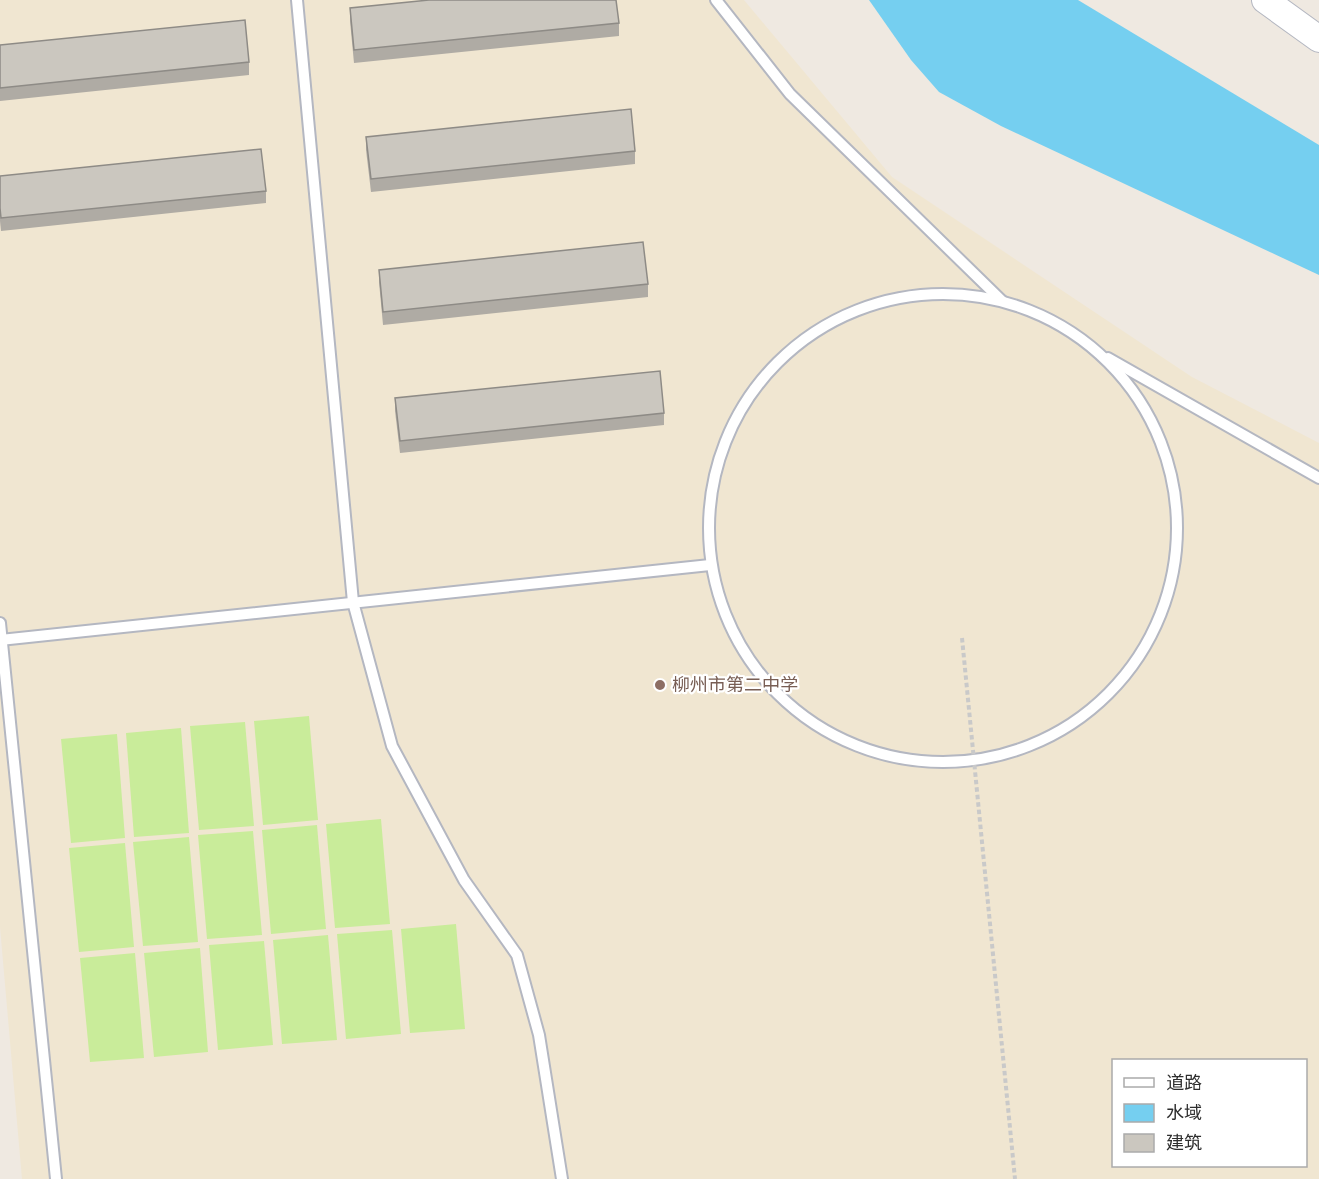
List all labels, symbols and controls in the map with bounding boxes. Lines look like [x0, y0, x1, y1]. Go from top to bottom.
place label: 柳州市第二中学 [672, 672, 798, 696]
marker: 柳州市第二中学 [653, 678, 667, 692]
legend [1112, 1059, 1307, 1167]
text: 道路 [1166, 1070, 1202, 1094]
text: 水域 [1166, 1100, 1202, 1124]
text: 建筑 [1166, 1130, 1202, 1154]

